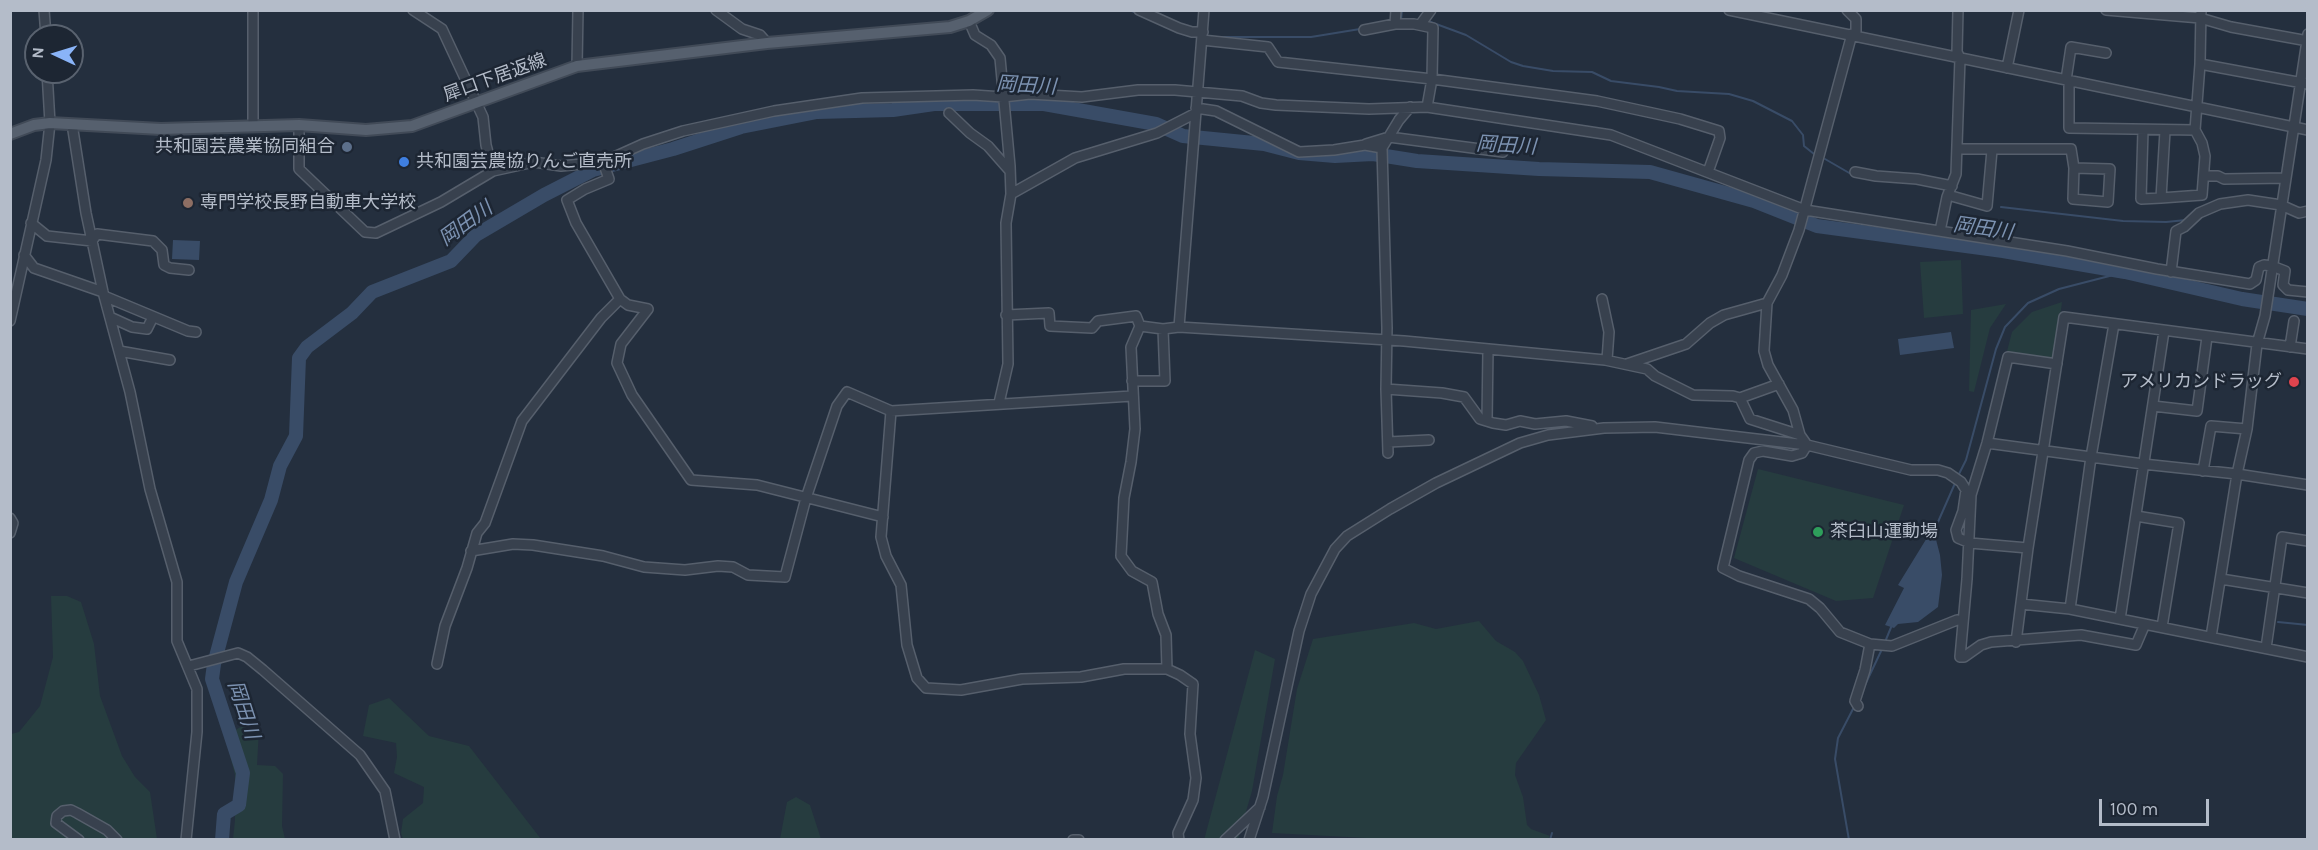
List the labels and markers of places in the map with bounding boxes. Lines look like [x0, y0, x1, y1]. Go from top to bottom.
place label: 共和園芸農業協同組合 [155, 136, 335, 158]
marker: 共和園芸農業協同組合 [340, 140, 354, 154]
place label: 共和園芸農協りんご直売所 [416, 151, 632, 173]
marker: 共和園芸農協りんご直売所 [397, 155, 411, 169]
place label: 専門学校長野自動車大学校 [200, 192, 416, 214]
marker: 専門学校長野自動車大学校 [181, 196, 195, 210]
place label: アメリカンドラッグ [2120, 371, 2282, 393]
marker: アメリカンドラッグ [2287, 375, 2301, 389]
place label: 茶臼山運動場 [1830, 521, 1938, 543]
marker: 茶臼山運動場 [1811, 525, 1825, 539]

